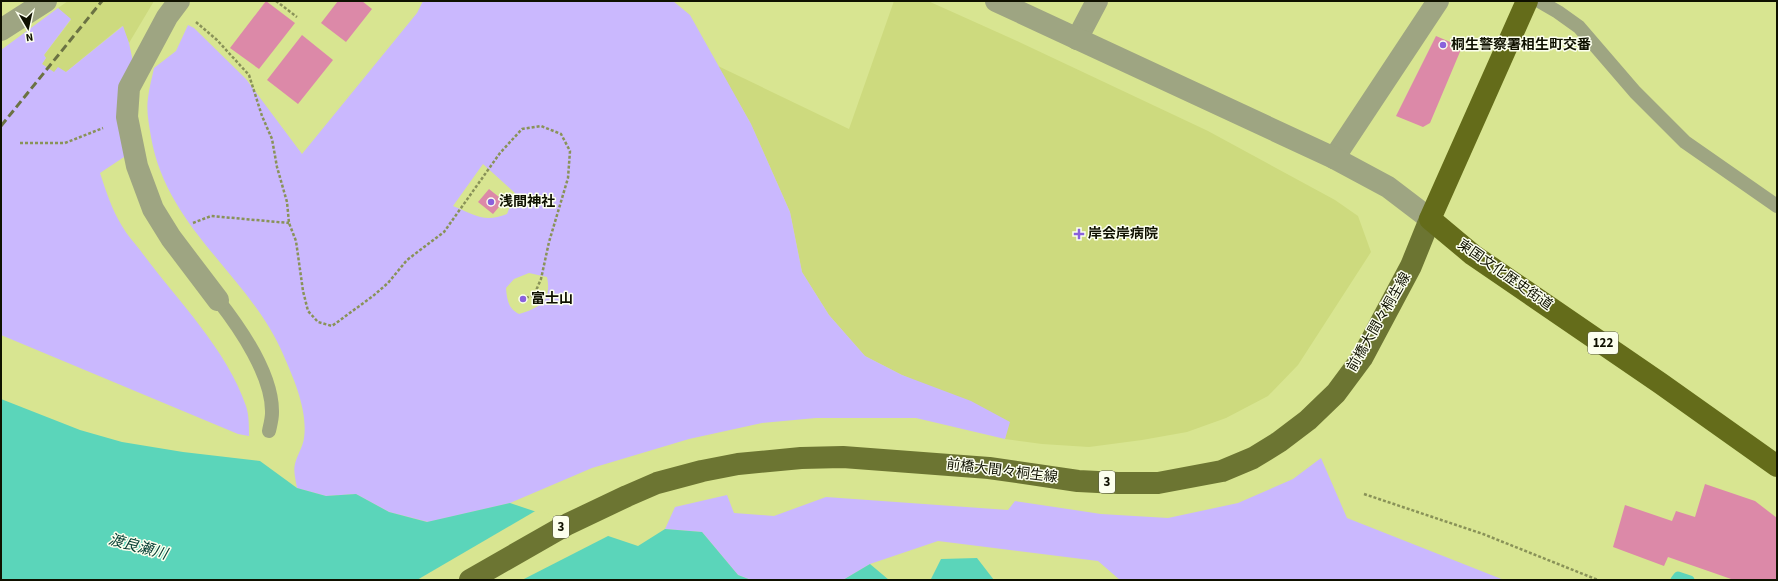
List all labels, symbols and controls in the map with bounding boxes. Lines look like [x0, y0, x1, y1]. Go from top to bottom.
north arrow [8, 8, 48, 48]
text: N [25, 29, 34, 45]
place label: 桐生警察署相生町交番 [1451, 35, 1591, 55]
marker: 桐生警察署相生町交番 [1438, 40, 1448, 50]
place label: 浅間神社 [499, 192, 555, 212]
marker: 浅間神社 [486, 197, 496, 207]
place label: 岸会岸病院 [1088, 224, 1158, 244]
marker: 岸会岸病院 [1073, 228, 1085, 240]
street label: 東国文化歴史街道 [1453, 235, 1557, 315]
street label: 前橋大間々桐生線 [1342, 269, 1416, 375]
place label: 富士山 [531, 289, 573, 309]
marker: 富士山 [518, 294, 528, 304]
road number: 122 [1588, 332, 1618, 354]
street label: 前橋大間々桐生線 [945, 454, 1059, 488]
road number: 3 [1099, 471, 1115, 493]
road number: 3 [553, 516, 569, 538]
water label: 渡良瀬川 [106, 529, 172, 565]

